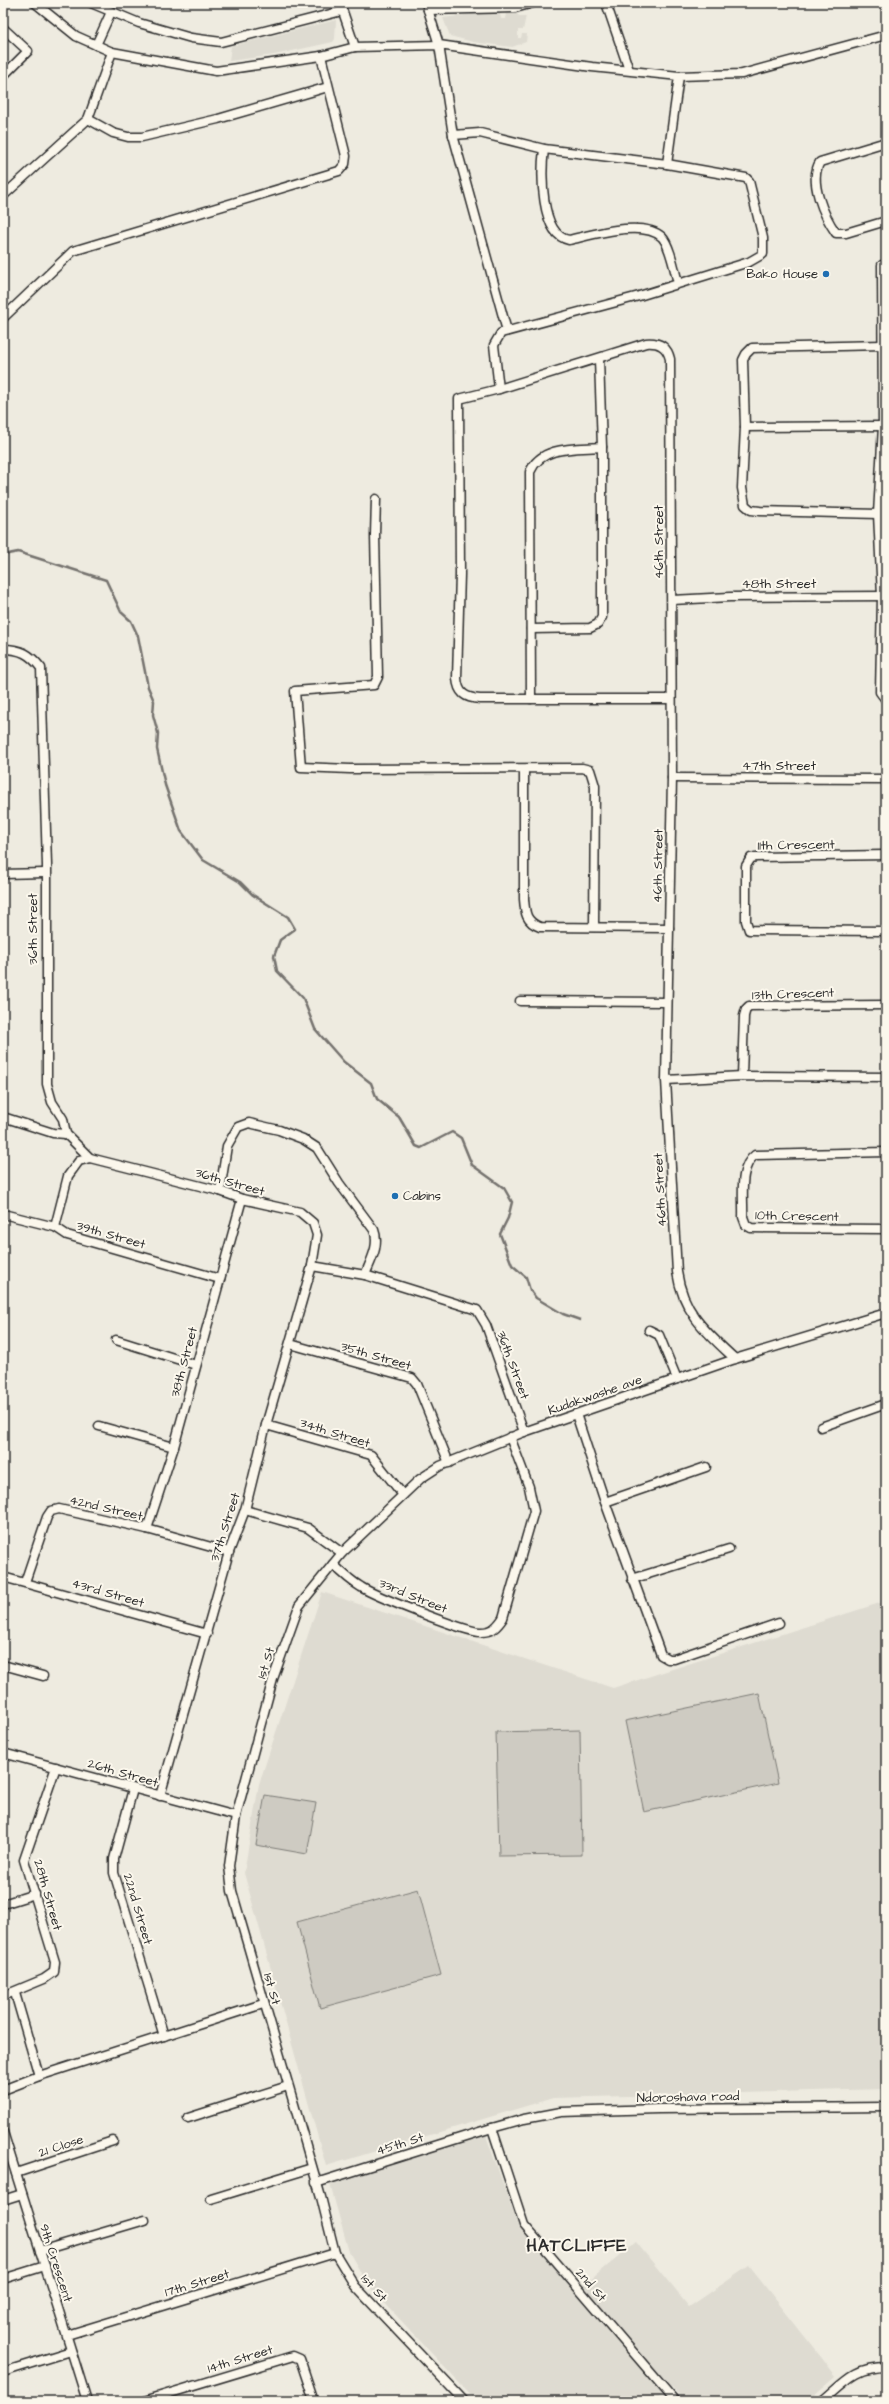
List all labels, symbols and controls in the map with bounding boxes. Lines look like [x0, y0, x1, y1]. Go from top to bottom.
place label: Bako House [746, 265, 818, 283]
marker: Bako House [821, 269, 831, 279]
street label: 46th Street [650, 504, 668, 579]
street label: 48th Street [742, 575, 817, 593]
street label: 47th Street [742, 757, 817, 775]
street label: 46th Street [648, 828, 668, 903]
street label: 11th Crescent [757, 835, 835, 855]
street label: 36th Street [24, 892, 42, 965]
street label: 13th Crescent [752, 984, 835, 1004]
street label: 46th Street [649, 1152, 671, 1227]
street label: 36th Street [193, 1163, 268, 1201]
place label: Cabins [403, 1187, 442, 1205]
marker: Cabins [390, 1191, 400, 1201]
street label: 10th Crescent [755, 1206, 840, 1226]
street label: 39th Street [74, 1217, 148, 1254]
street label: 38th Street [166, 1324, 202, 1399]
street label: 36th Street [492, 1328, 534, 1402]
street label: 35th Street [339, 1337, 414, 1375]
street label: Kudakwashe ave [546, 1370, 644, 1420]
street label: 34th Street [298, 1414, 373, 1452]
street label: 37th Street [205, 1489, 245, 1564]
street label: 42nd Street [68, 1491, 145, 1525]
street label: 43rd Street [70, 1574, 147, 1612]
street label: 33rd Street [376, 1574, 451, 1618]
street label: 1st St [253, 1644, 280, 1681]
street label: 26th Street [86, 1754, 161, 1792]
street label: 28th Street [29, 1857, 67, 1933]
street label: 22nd Street [119, 1871, 158, 1947]
street label: 1st St [259, 1971, 285, 2008]
street label: Ndoroshava road [637, 2087, 740, 2107]
street label: 45th St [374, 2128, 427, 2160]
street label: 21 Close [36, 2130, 86, 2162]
street label: 9th Crescent [35, 2222, 77, 2305]
district label: HATCLIFFE [527, 2234, 627, 2258]
street label: 17th Street [162, 2264, 232, 2301]
street label: 2nd St [571, 2264, 611, 2306]
street label: 1st St [357, 2270, 392, 2307]
street label: 14th Street [205, 2340, 276, 2377]

